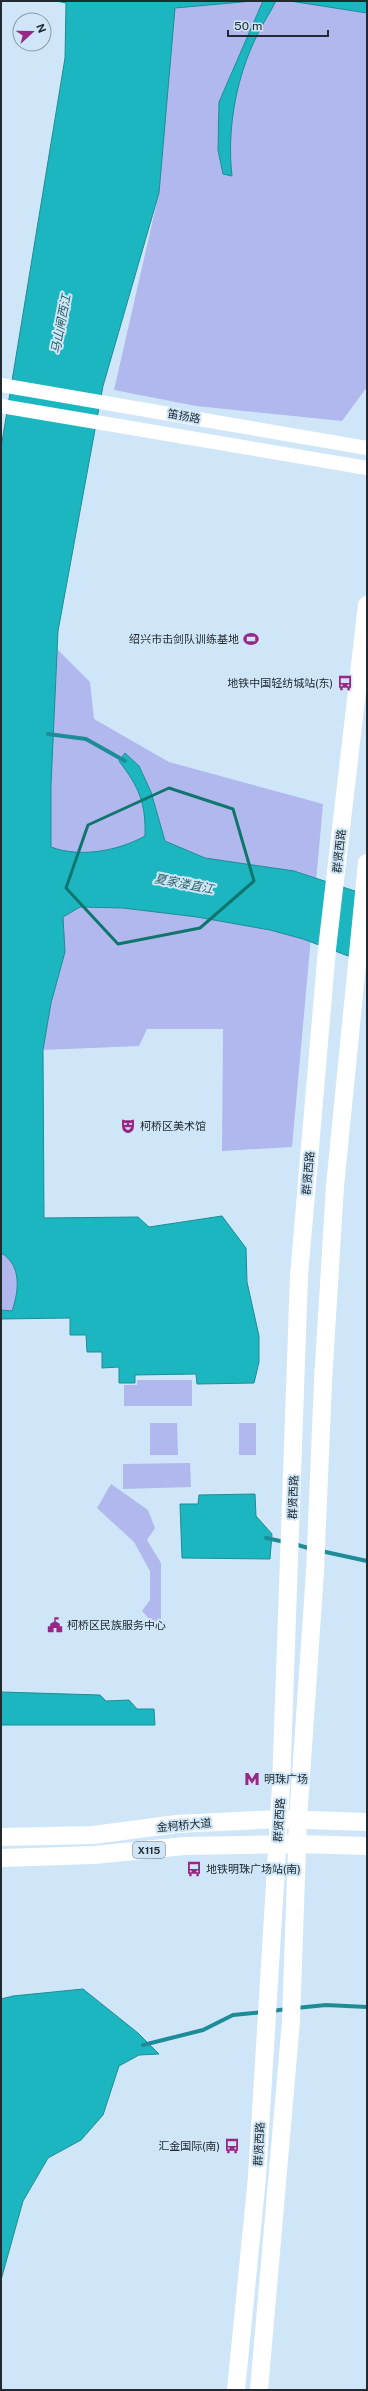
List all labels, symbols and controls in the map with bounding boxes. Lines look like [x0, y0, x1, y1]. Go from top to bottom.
north arrow [12, 12, 52, 52]
scale bar [228, 12, 328, 38]
text: 50 m [234, 19, 262, 33]
text: N [34, 22, 48, 35]
water label: 马山闸西江 [48, 291, 74, 355]
street label: 笛扬路 [167, 407, 201, 425]
sports icon: 绍兴市击剑队训练基地 [242, 630, 260, 648]
place label: 绍兴市击剑队训练基地 [129, 633, 239, 645]
bus stop icon: 地铁中国轻纺城站(东) [336, 674, 354, 692]
place label: 地铁中国轻纺城站(东) [227, 677, 333, 689]
street label: 群贤西路 [331, 828, 347, 874]
water label: 夏家溇直江 [153, 871, 217, 897]
theatre icon: 柯桥区美术馆 [119, 1117, 137, 1135]
place label: 柯桥区美术馆 [140, 1120, 206, 1132]
street label: 群贤西路 [300, 1151, 316, 1195]
street label: 群贤西路 [286, 1475, 300, 1519]
public building icon: 柯桥区民族服务中心 [46, 1616, 64, 1634]
place label: 柯桥区民族服务中心 [67, 1619, 166, 1631]
metro station icon: 明珠广场 [243, 1770, 261, 1788]
place label: 明珠广场 [264, 1773, 308, 1785]
street label: 群贤西路 [271, 1798, 287, 1842]
street label: 金柯桥大道 [156, 1817, 212, 1833]
road number: X115 [133, 1842, 165, 1858]
bus stop icon: 地铁明珠广场站(南) [185, 1860, 203, 1878]
place label: 地铁明珠广场站(南) [206, 1863, 301, 1875]
street label: 群贤西路 [252, 2122, 266, 2166]
bus stop icon: 汇金国际(南) [223, 2137, 241, 2155]
place label: 汇金国际(南) [158, 2140, 220, 2152]

